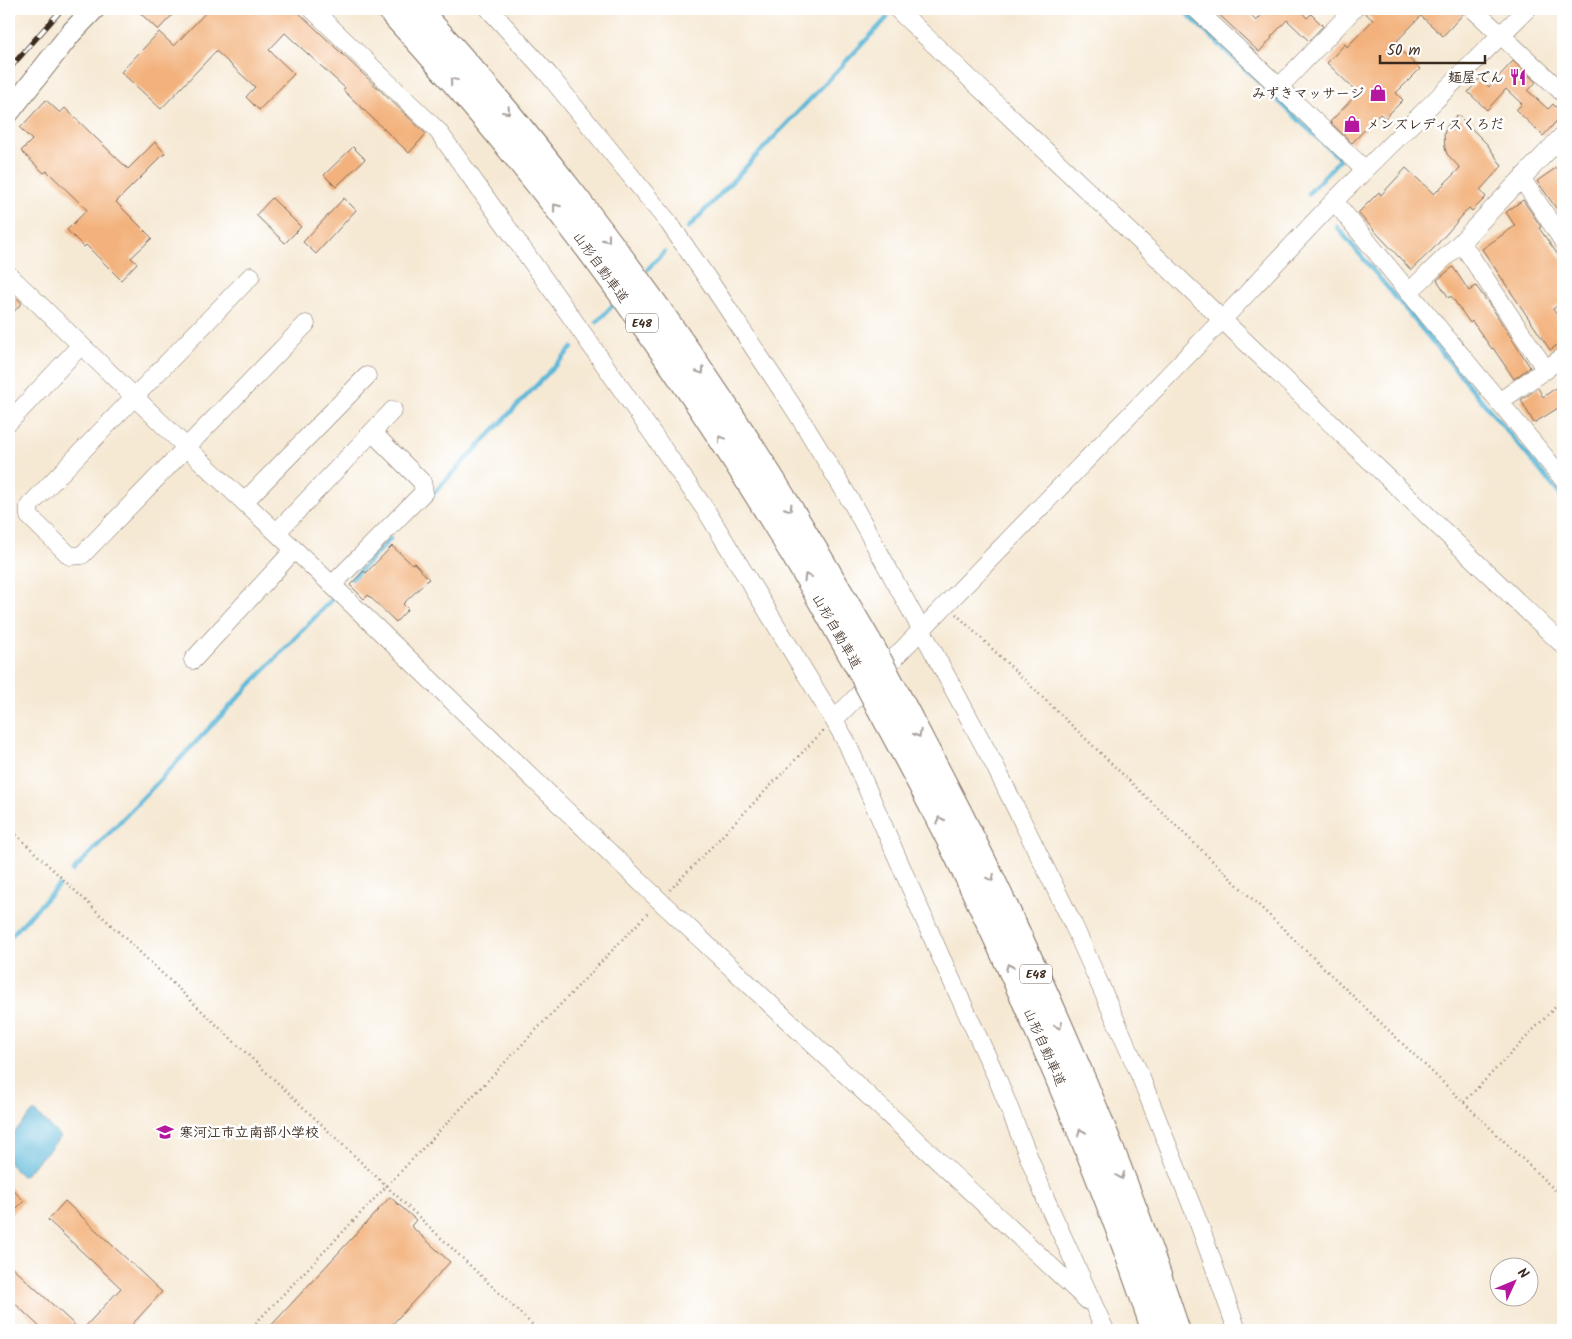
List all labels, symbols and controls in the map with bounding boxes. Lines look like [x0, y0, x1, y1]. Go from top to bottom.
scale bar [1380, 32, 1484, 64]
text: 50 m [1387, 39, 1421, 63]
place label: 麺屋でん [1448, 67, 1504, 89]
restaurant icon: 麺屋でん [1508, 67, 1528, 87]
one-way arrow [450, 78, 458, 87]
place label: みずきマッサージ [1252, 83, 1364, 105]
shop icon: みずきマッサージ [1368, 83, 1388, 103]
one-way arrow [501, 105, 509, 114]
shop icon: メンズレディスくろだ [1342, 114, 1362, 134]
place label: メンズレディスくろだ [1366, 114, 1504, 136]
one-way arrow [553, 204, 561, 213]
street label: 山形自動車道 [567, 227, 634, 308]
one-way arrow [602, 233, 611, 242]
road number: E48 [626, 314, 658, 332]
one-way arrow [695, 366, 705, 375]
one-way arrow [718, 435, 727, 445]
one-way arrow [783, 502, 793, 511]
one-way arrow [803, 573, 813, 582]
street label: 山形自動車道 [806, 590, 867, 673]
one-way arrow [912, 728, 922, 737]
one-way arrow [936, 817, 946, 826]
one-way arrow [985, 873, 996, 882]
one-way arrow [1005, 963, 1016, 972]
road number: E48 [1020, 964, 1052, 984]
street label: 山形自動車道 [1017, 1005, 1071, 1090]
one-way arrow [1053, 1021, 1063, 1030]
school or university icon: 寒河江市立南部小学校 [155, 1122, 175, 1142]
place label: 寒河江市立南部小学校 [179, 1122, 319, 1144]
one-way arrow [1076, 1128, 1087, 1137]
one-way arrow [1115, 1171, 1125, 1180]
north arrow [1490, 1256, 1540, 1306]
text: N [1512, 1263, 1534, 1285]

